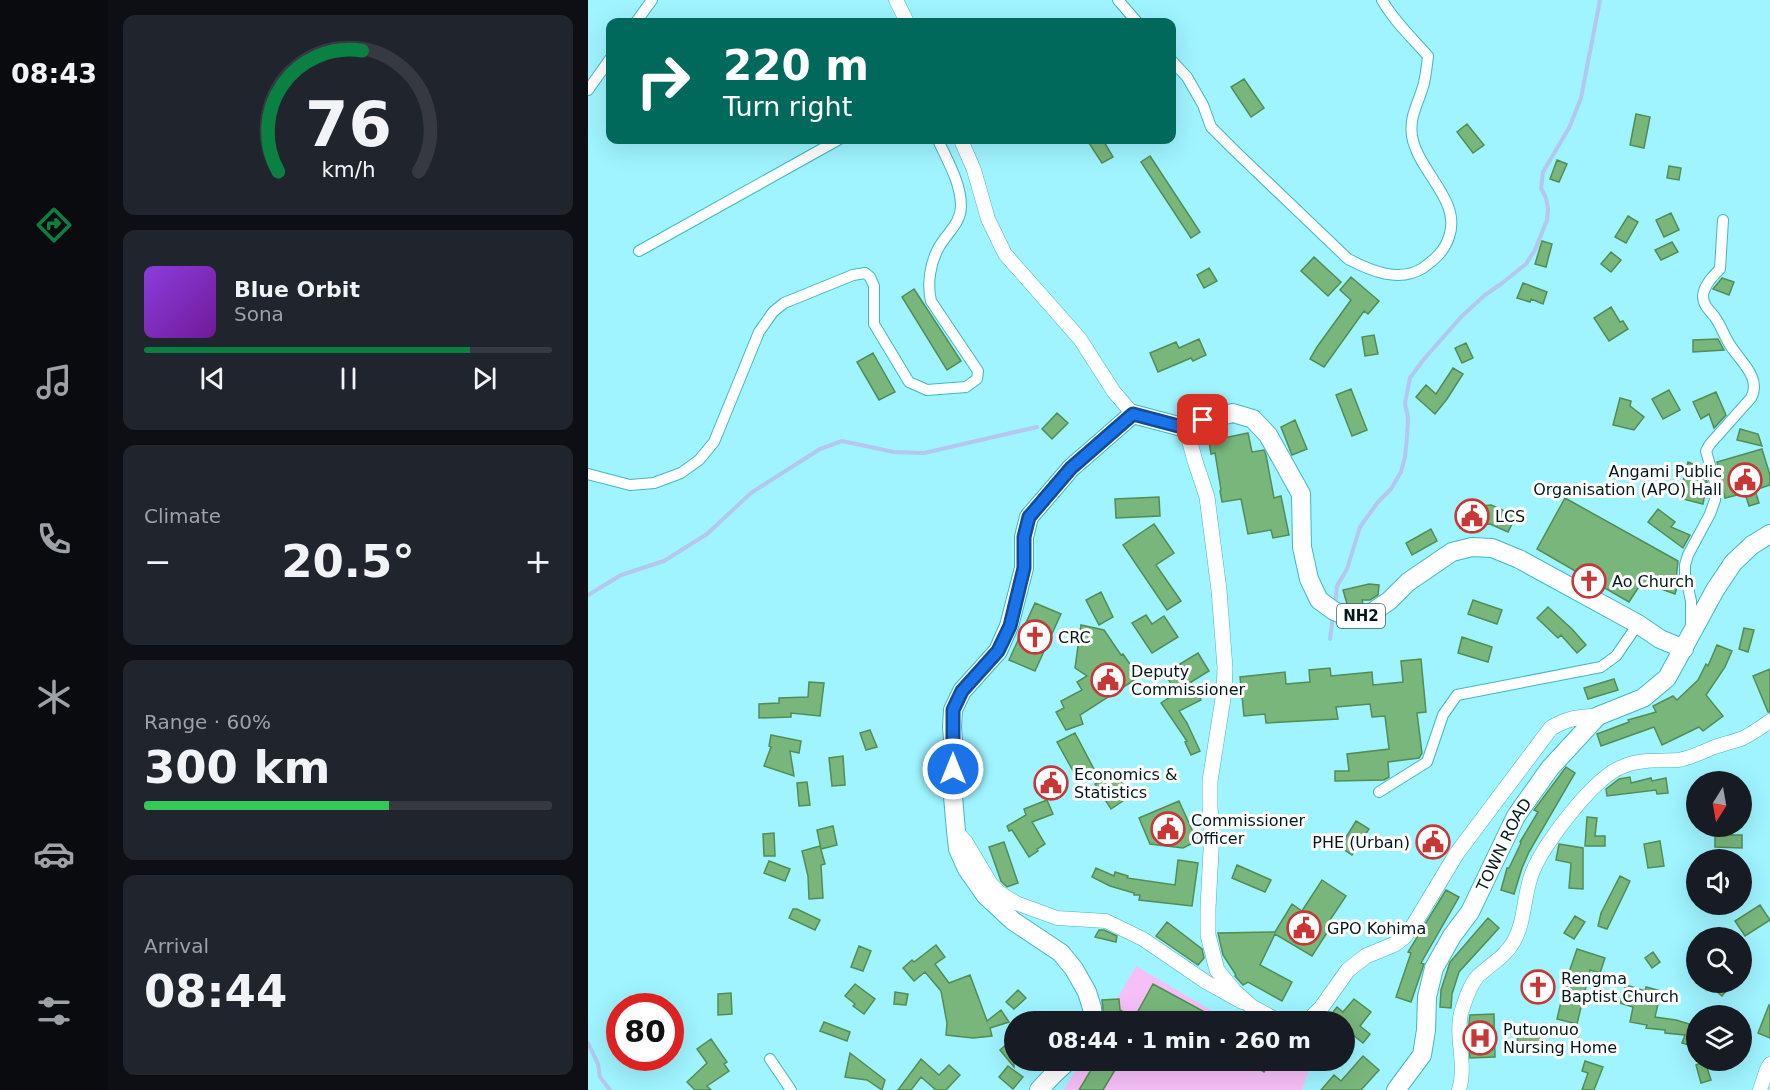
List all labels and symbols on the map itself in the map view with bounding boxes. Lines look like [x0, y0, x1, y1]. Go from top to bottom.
pin [1177, 394, 1228, 445]
place label: Angami Public Organisation (APO) Hall [1533, 462, 1722, 499]
public building icon: Angami Public Organisation (APO) Hall [1727, 462, 1763, 498]
public building icon: LCS [1454, 498, 1490, 534]
place label: LCS [1495, 507, 1525, 526]
church icon: Ao Church [1571, 563, 1607, 599]
place label: Ao Church [1612, 572, 1694, 591]
road number: NH2 [1337, 604, 1385, 628]
church icon: CRC [1017, 619, 1053, 655]
place label: CRC [1058, 628, 1091, 647]
public building icon: Deputy Commissioner [1090, 662, 1126, 698]
place label: Deputy Commissioner [1131, 662, 1245, 699]
position arrow [921, 737, 985, 801]
public building icon: Economics & Statistics [1033, 765, 1069, 801]
place label: Economics & Statistics [1074, 765, 1177, 802]
north arrow [1686, 771, 1752, 837]
street label: TOWN ROAD [1472, 794, 1536, 895]
public building icon: Commissioner Officer [1150, 811, 1186, 847]
place label: Commissioner Officer [1191, 811, 1305, 848]
public building icon: PHE (Urban) [1415, 824, 1451, 860]
place label: PHE (Urban) [1312, 833, 1410, 852]
public building icon: GPO Kohima [1286, 910, 1322, 946]
place label: GPO Kohima [1327, 919, 1426, 938]
church icon: Rengma Baptist Church [1520, 969, 1556, 1005]
place label: Rengma Baptist Church [1561, 969, 1679, 1006]
speed limit sign: 80 [606, 993, 684, 1071]
hospital icon: Putuonuo Nursing Home [1462, 1020, 1498, 1056]
place label: Putuonuo Nursing Home [1503, 1020, 1617, 1057]

